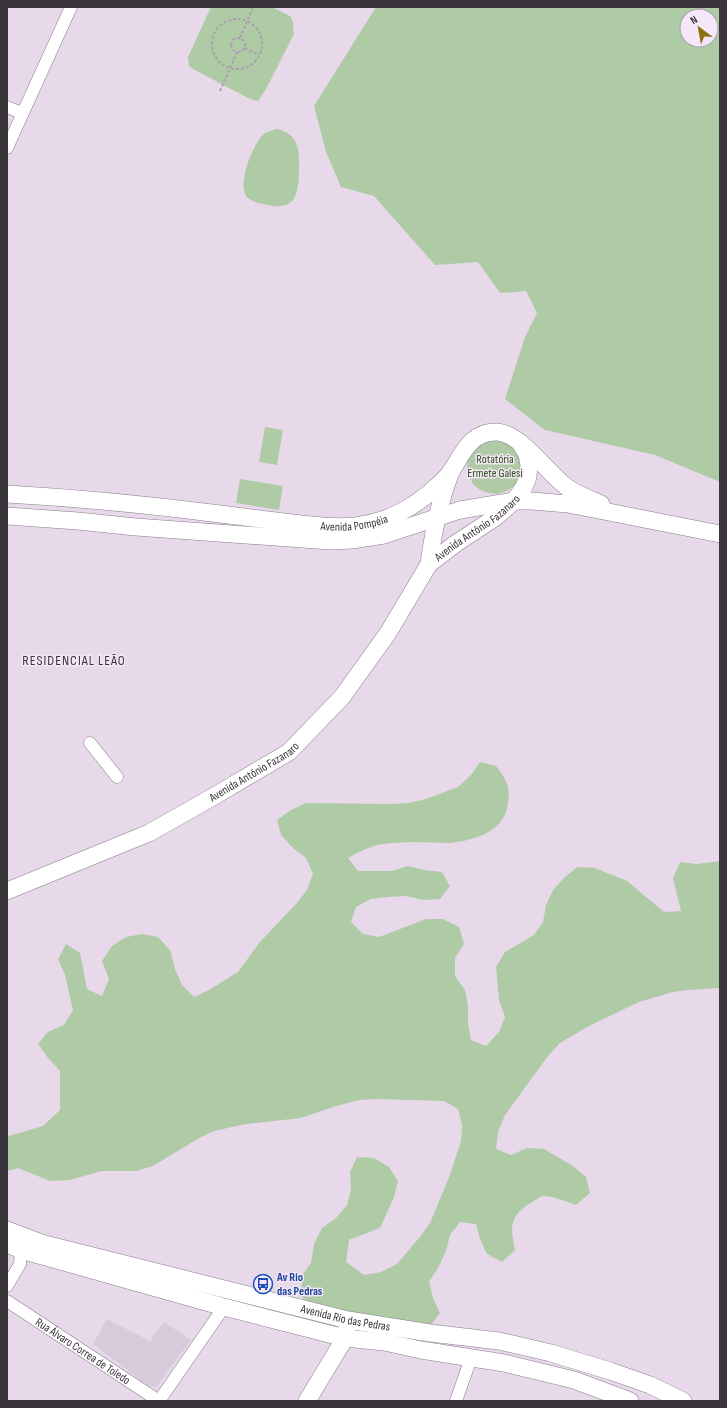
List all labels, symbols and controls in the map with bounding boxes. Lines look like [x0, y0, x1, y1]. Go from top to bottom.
north arrow [679, 8, 719, 48]
text: N [688, 13, 700, 27]
park label: Rotatória Ermete Galesi [467, 452, 523, 481]
street label: Avenida Antônio Fazanaro [431, 492, 524, 565]
street label: Avenida Pompéia [319, 511, 390, 535]
district label: RESIDENCIAL LEÃO [22, 652, 126, 669]
street label: Avenida Antônio Fazanaro [206, 739, 303, 806]
place label: Av Rio das Pedras [276, 1270, 323, 1299]
bus stop icon: Av Rio das Pedras [252, 1273, 274, 1295]
street label: Avenida Rio das Pedras [298, 1301, 391, 1335]
street label: Rua Álvaro Correa de Toledo [32, 1315, 133, 1388]

